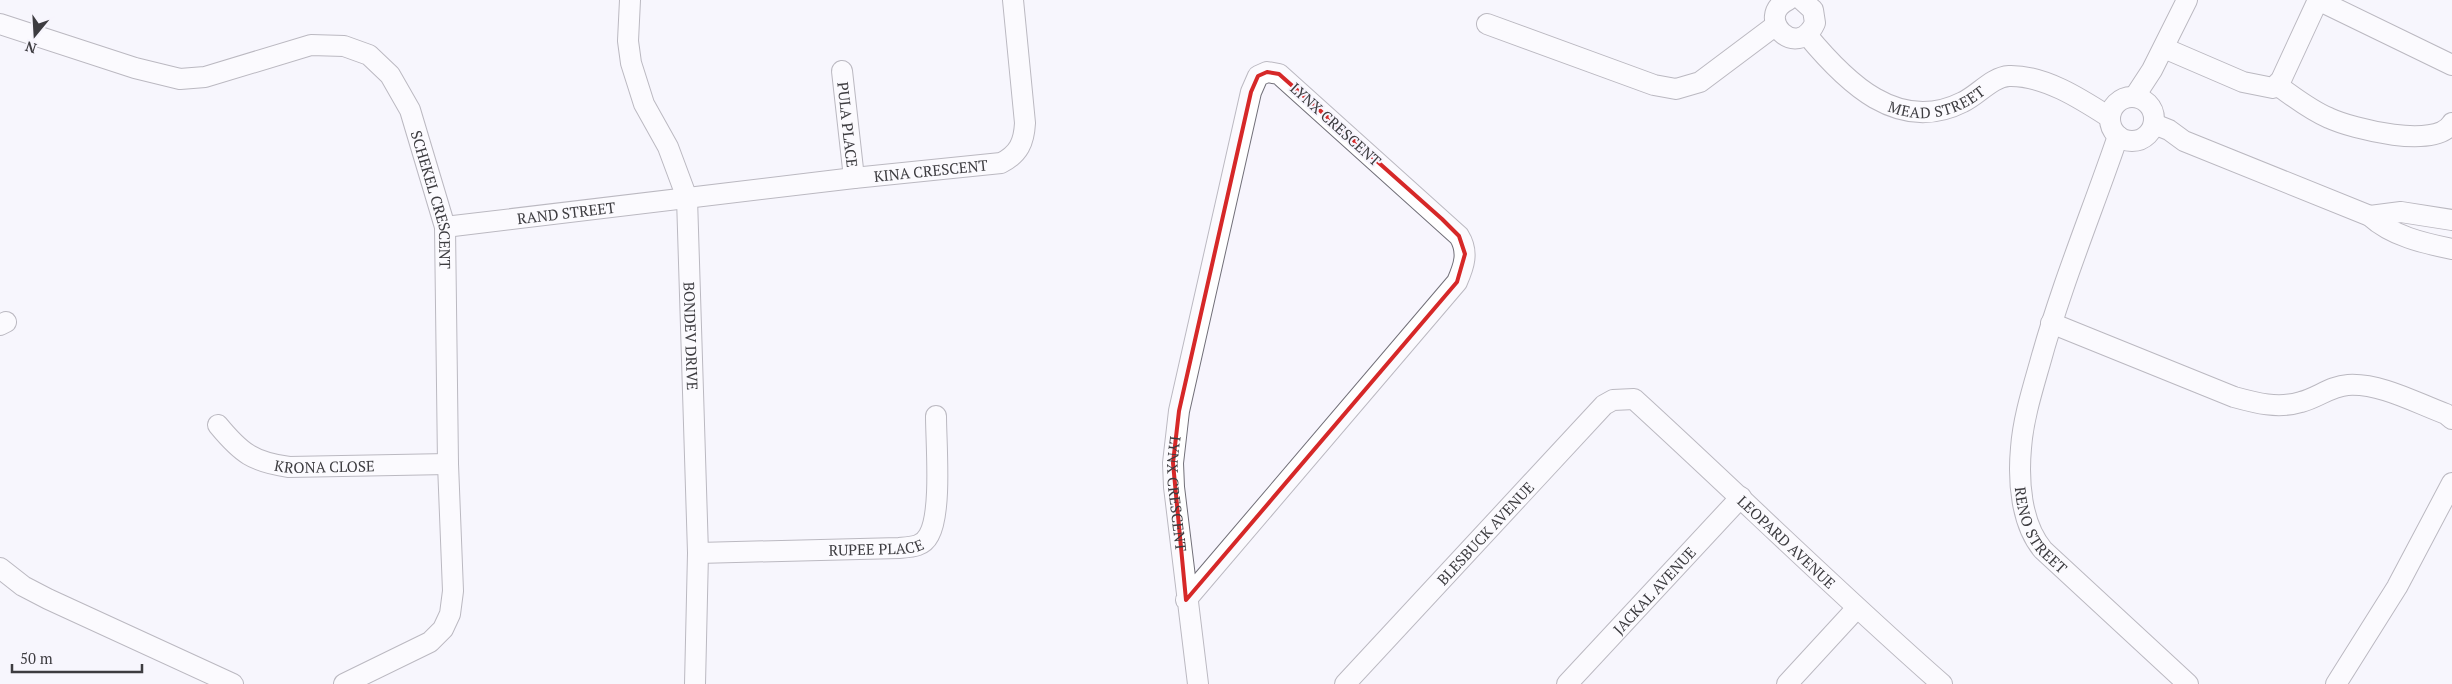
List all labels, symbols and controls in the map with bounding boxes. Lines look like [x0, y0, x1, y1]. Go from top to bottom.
north arrow [10, 10, 60, 60]
text: N [22, 37, 39, 59]
street label: LYNX CRESCENT [1286, 78, 1386, 170]
street label: PULA PLACE [833, 81, 863, 168]
street label: MEAD STREET [1886, 81, 1988, 122]
street label: SCHEKEL CRESCENT [407, 128, 456, 269]
street label: KINA CRESCENT [873, 154, 989, 186]
street label: RAND STREET [516, 197, 616, 228]
street label: BONDEV DRIVE [680, 281, 703, 391]
street label: LYNX CRESCENT [1163, 435, 1192, 553]
street label: KRONA CLOSE [273, 455, 375, 478]
street label: BLESBUCK AVENUE [1432, 477, 1538, 589]
street label: RENO STREET [2011, 486, 2072, 577]
street label: LEOPARD AVENUE [1733, 491, 1840, 593]
street label: RUPEE PLACE [828, 534, 927, 560]
street label: JACKAL AVENUE [1608, 542, 1700, 638]
scale bar [12, 642, 142, 674]
text: 50 m [20, 648, 53, 668]

